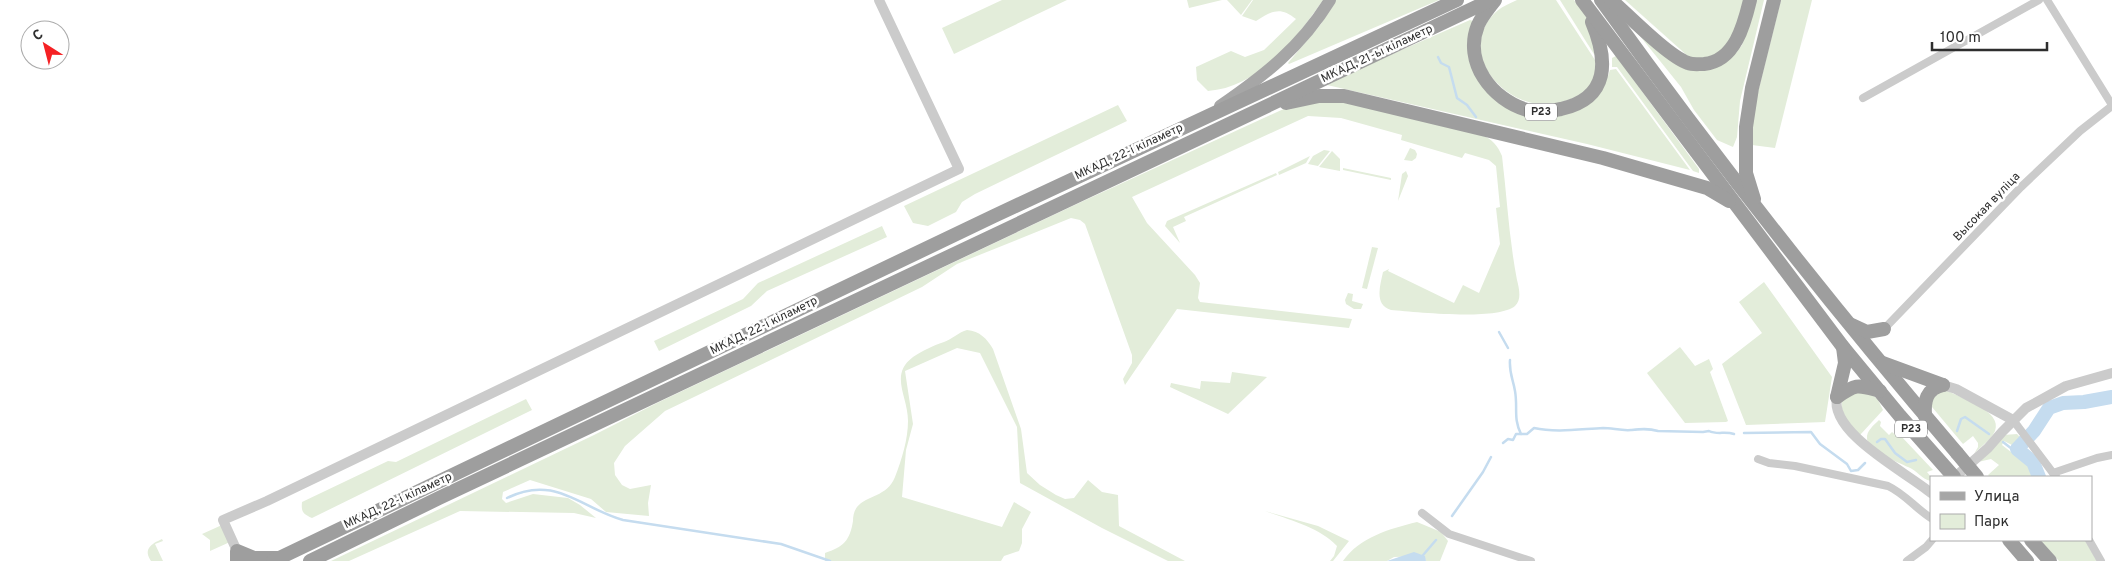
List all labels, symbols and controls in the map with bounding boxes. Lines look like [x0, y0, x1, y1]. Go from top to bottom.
north arrow [20, 20, 70, 70]
scale bar [1932, 20, 2047, 52]
street label: МКАД, 21-ы кіламетр [1319, 21, 1436, 87]
text: С [30, 26, 47, 45]
text: 100 m [1940, 29, 1981, 48]
road number: Р23 [1525, 104, 1557, 120]
street label: МКАД, 22-і кіламетр [1072, 120, 1186, 184]
street label: Высокая вуліца [1950, 169, 2024, 245]
street label: МКАД, 22-і кіламетр [708, 293, 821, 359]
road number: Р23 [1895, 420, 1927, 438]
street label: МКАД, 22-і кіламетр [341, 469, 455, 533]
legend [1930, 476, 2092, 541]
text: Улица [1974, 488, 2019, 507]
text: Парк [1974, 513, 2009, 532]

